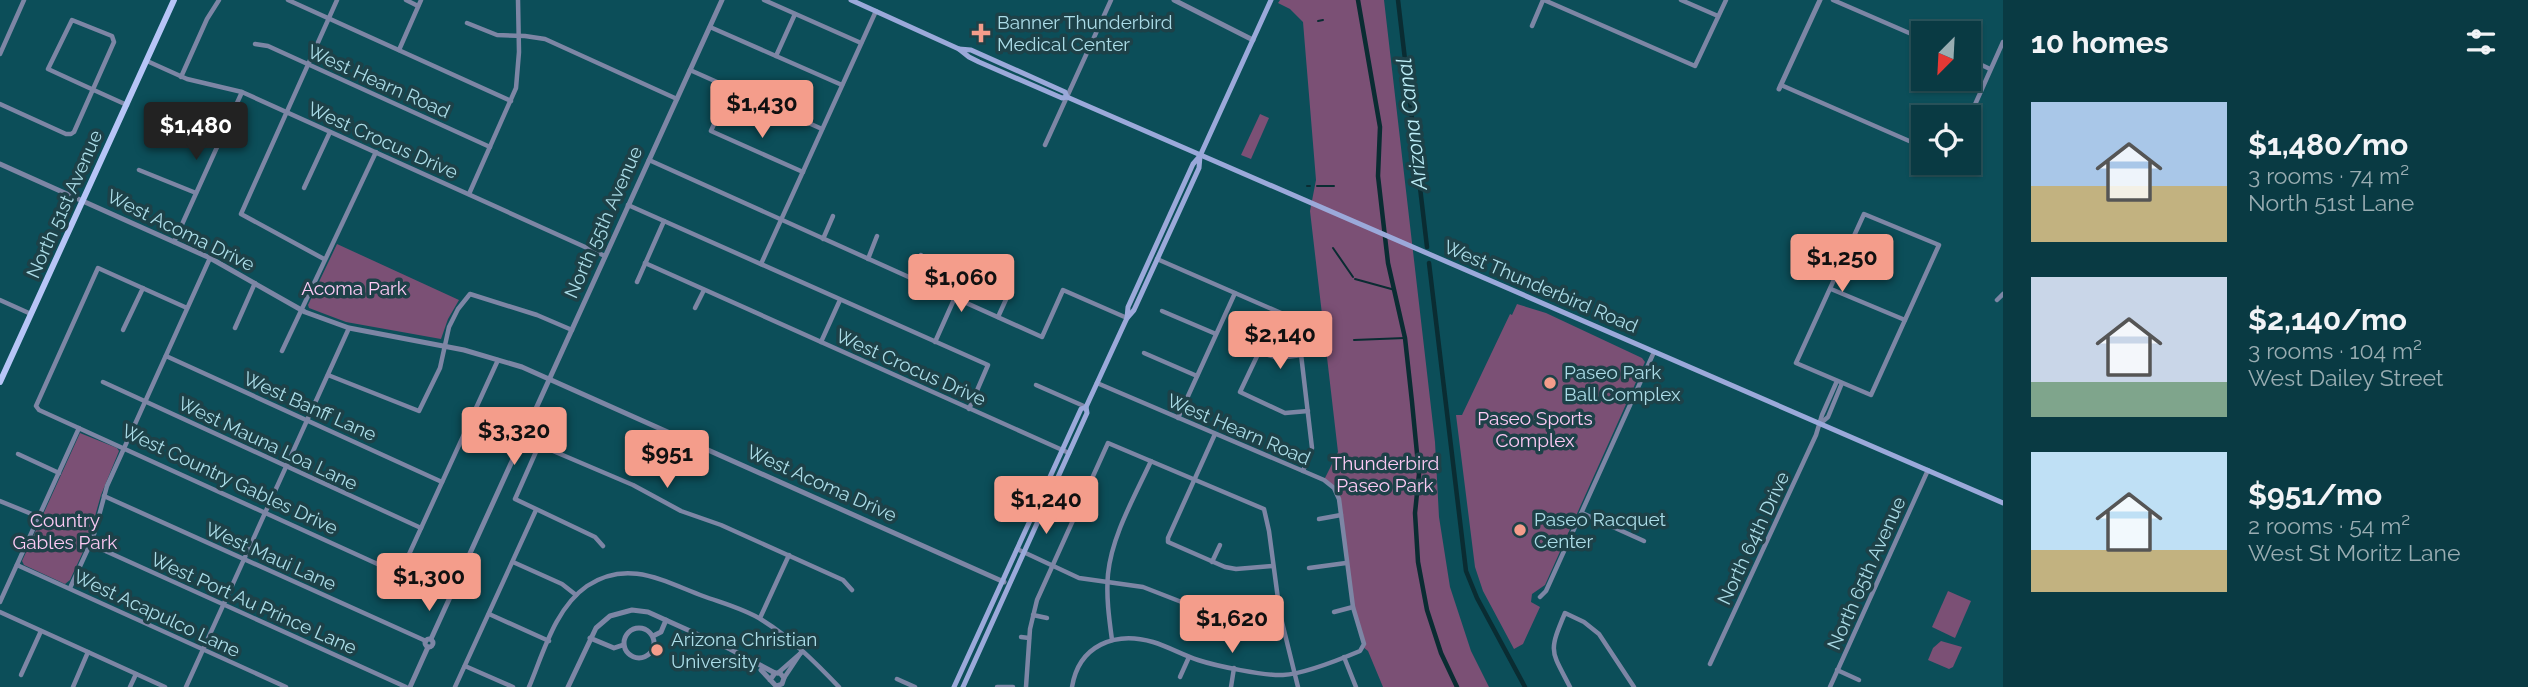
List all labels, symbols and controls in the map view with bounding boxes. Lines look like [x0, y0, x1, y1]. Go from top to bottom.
place label: Banner Thunderbird Medical Center [997, 11, 1173, 55]
north arrow [1911, 21, 1981, 91]
map controls [1911, 21, 1981, 175]
marker: Banner Thunderbird Medical Center [971, 23, 991, 43]
icon: filters [2462, 23, 2500, 61]
text: 10 homes [2031, 25, 2168, 60]
street label: West Hearn Road [304, 40, 454, 122]
water label: Arizona Canal [1391, 57, 1432, 192]
pin: $1,430 [705, 80, 819, 140]
text: $1,430 [726, 89, 798, 116]
street label: West Crocus Drive [305, 97, 461, 183]
pin: $1,480 [139, 102, 253, 162]
button: locate [1911, 105, 1981, 175]
text: $1,480 [160, 111, 232, 138]
street label: North 51st Avenue [21, 127, 107, 281]
text: $1,480/mo [2248, 127, 2408, 162]
icon: home [2087, 130, 2171, 214]
street label: North 55th Avenue [560, 143, 646, 301]
text: 3 rooms · 74 m² [2248, 162, 2409, 189]
street label: West Acoma Drive [103, 185, 259, 275]
text: North 51st Lane [2248, 189, 2414, 216]
pin: $1,250 [1785, 234, 1899, 294]
street label: West Thunderbird Road [1441, 235, 1641, 337]
text: $1,250 [1806, 243, 1878, 270]
pin: $1,060 [904, 254, 1018, 314]
text: $1,060 [924, 263, 998, 290]
park label: Acoma Park [301, 277, 407, 299]
text: $2,140/mo [2248, 302, 2407, 337]
icon: home [2087, 305, 2171, 389]
pin: $2,140 [1223, 312, 1337, 371]
text: $2,140 [1244, 320, 1316, 347]
street label: West Crocus Drive [833, 324, 989, 410]
text: 3 rooms · 104 m² [2248, 337, 2422, 364]
place label: Paseo Park Ball Complex [1564, 361, 1681, 405]
text: West Dailey Street [2248, 364, 2444, 391]
street label: West Banff Lane [240, 367, 380, 445]
marker: Paseo Park Ball Complex [1542, 375, 1558, 391]
street label: West Hearn Road [1164, 389, 1314, 469]
street label: West Mauna Loa Lane [175, 392, 361, 494]
pin: $3,320 [457, 407, 571, 467]
park label: Paseo Sports Complex [1477, 407, 1593, 451]
text: $3,320 [478, 416, 550, 443]
street label: West Country Gables Drive [119, 419, 341, 539]
pin: $951 [626, 430, 708, 490]
text: $951 [641, 439, 693, 466]
street label: West Acoma Drive [744, 440, 900, 526]
park label: Thunderbird Paseo Park [1331, 452, 1439, 496]
street label: North 64th Drive [1713, 468, 1793, 608]
pin: $1,240 [989, 476, 1103, 536]
text: $951/mo [2248, 477, 2382, 512]
icon: home [2087, 480, 2171, 564]
text: $1,240 [1010, 485, 1082, 512]
street label: North 65th Avenue [1822, 493, 1910, 653]
place label: Paseo Racquet Center [1534, 508, 1667, 552]
park label: Country Gables Park [13, 509, 117, 553]
text: 2 rooms · 54 m² [2248, 512, 2410, 539]
street label: West Maui Lane [202, 517, 340, 595]
marker: Paseo Racquet Center [1512, 522, 1528, 538]
text: West St Moritz Lane [2248, 539, 2461, 566]
street label: West Port Au Prince Lane [148, 548, 360, 658]
pin: $1,300 [372, 554, 486, 613]
text: $1,300 [393, 562, 465, 589]
street label: West Acapulco Lane [70, 565, 244, 661]
pin: $1,620 [1175, 596, 1289, 655]
text: $1,620 [1196, 604, 1268, 631]
place label: Arizona Christian University [671, 628, 817, 672]
marker: Arizona Christian University [649, 642, 665, 658]

